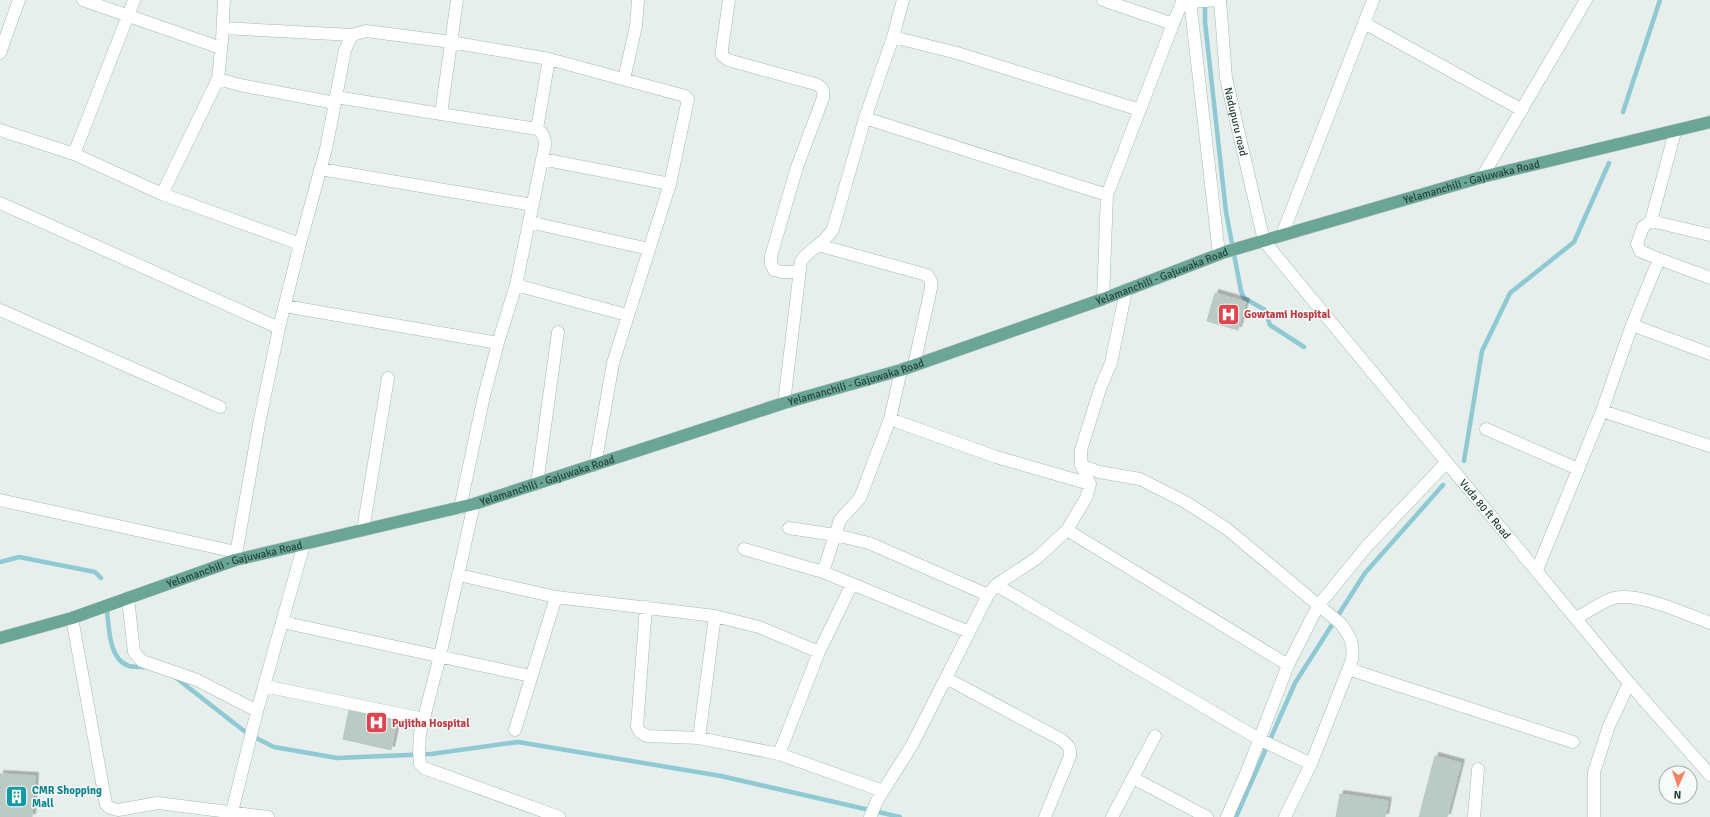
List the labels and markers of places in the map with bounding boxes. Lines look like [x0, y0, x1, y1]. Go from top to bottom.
hospital icon: Gowtami Hospital [1215, 301, 1241, 327]
place label: Gowtami Hospital [1244, 308, 1331, 321]
hospital icon: Pujitha Hospital [364, 710, 390, 736]
place label: Pujitha Hospital [392, 717, 470, 730]
building icon: CMR Shopping Mall [4, 783, 30, 809]
place label: CMR Shopping Mall [32, 784, 102, 810]

